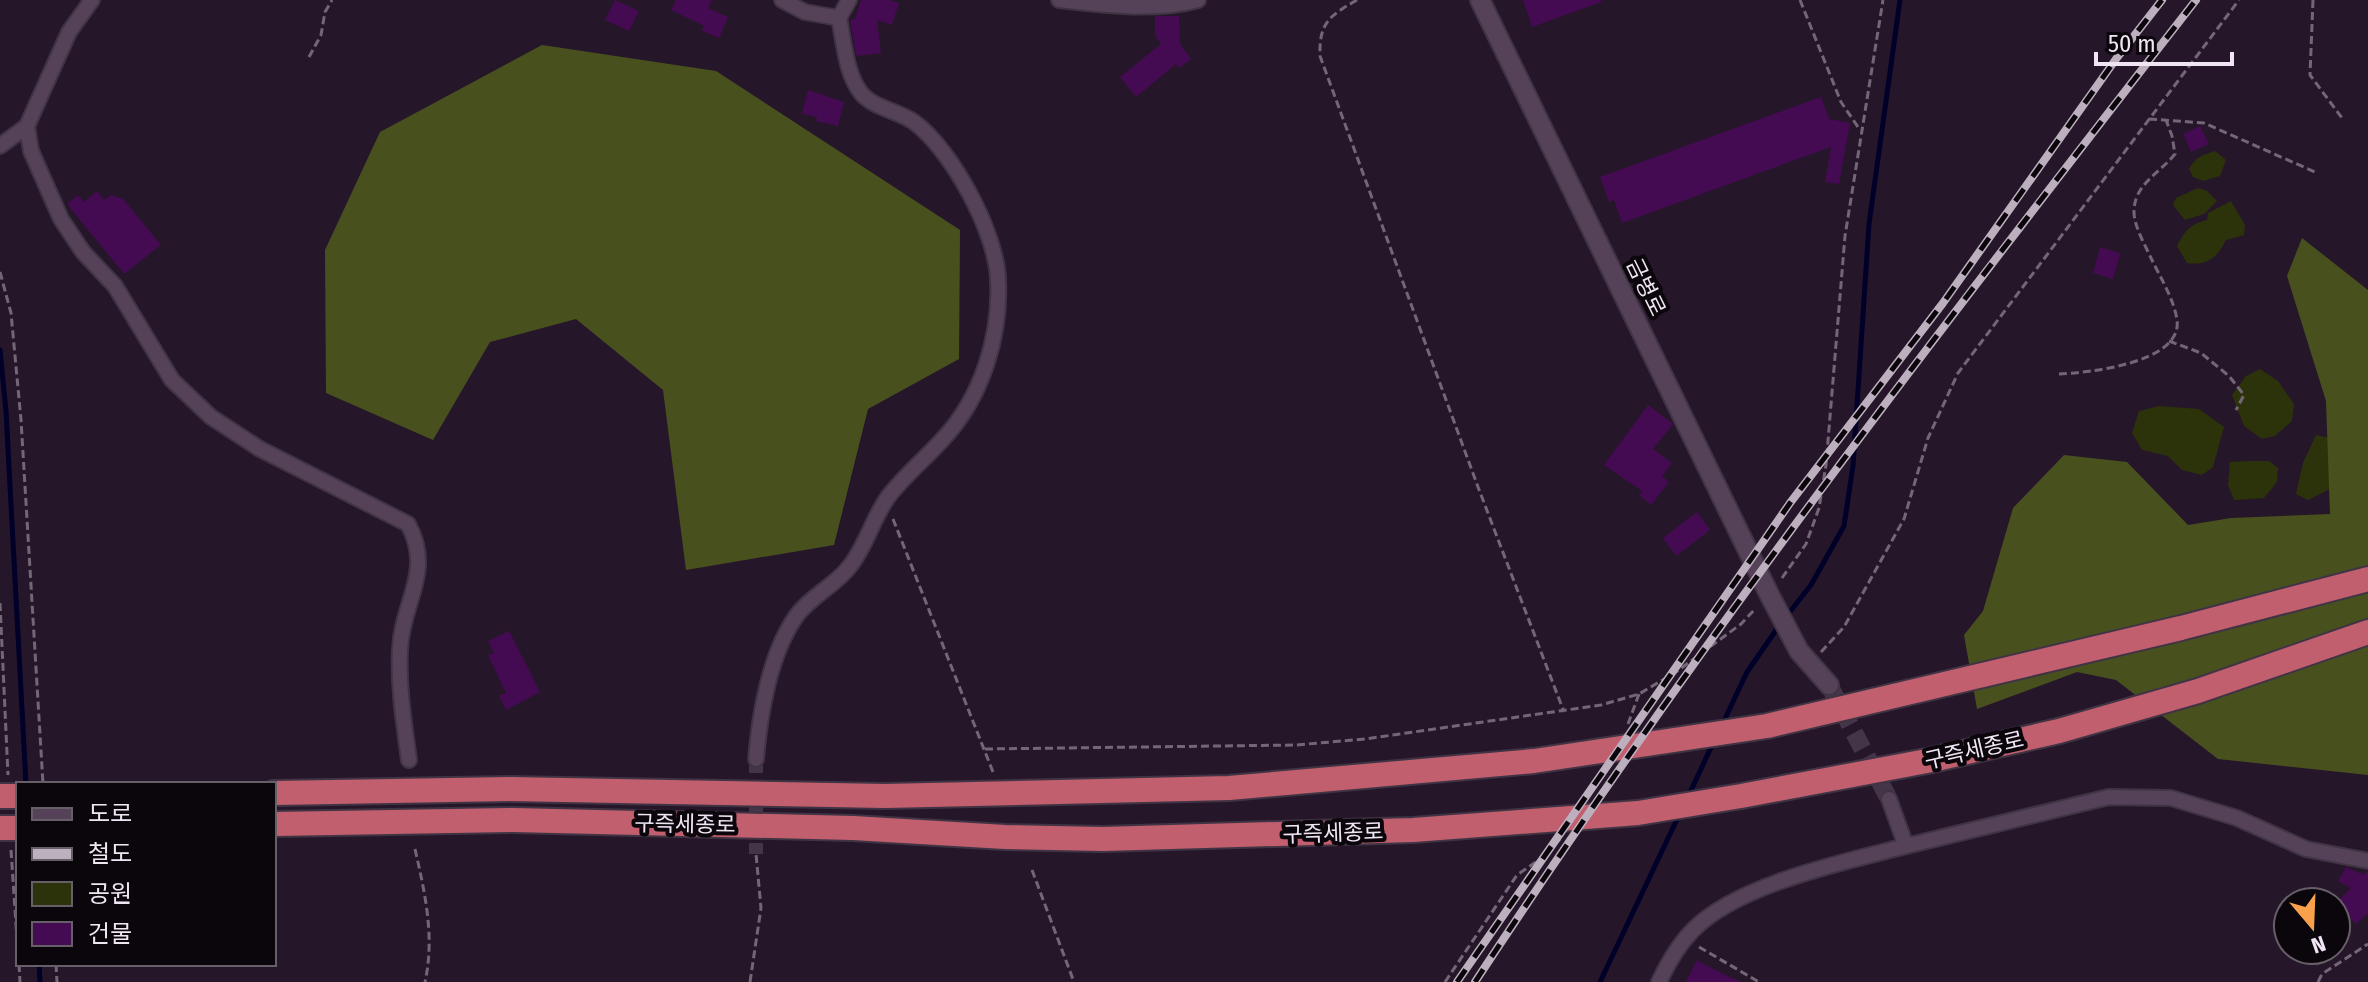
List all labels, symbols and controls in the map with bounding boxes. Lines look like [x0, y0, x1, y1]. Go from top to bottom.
scale bar [2096, 16, 2232, 66]
text: 50 m [2108, 30, 2156, 58]
street label: 금병로 [1621, 254, 1671, 320]
street label: 구즉세종로 [1922, 725, 2026, 775]
legend [16, 782, 276, 966]
text: 도로 [88, 800, 132, 828]
street label: 구즉세종로 [634, 810, 736, 838]
street label: 구즉세종로 [1282, 818, 1384, 848]
text: 철도 [88, 840, 132, 868]
text: 공원 [88, 880, 132, 908]
north arrow [2272, 886, 2352, 966]
text: 건물 [88, 920, 132, 948]
text: N [2308, 930, 2329, 959]

